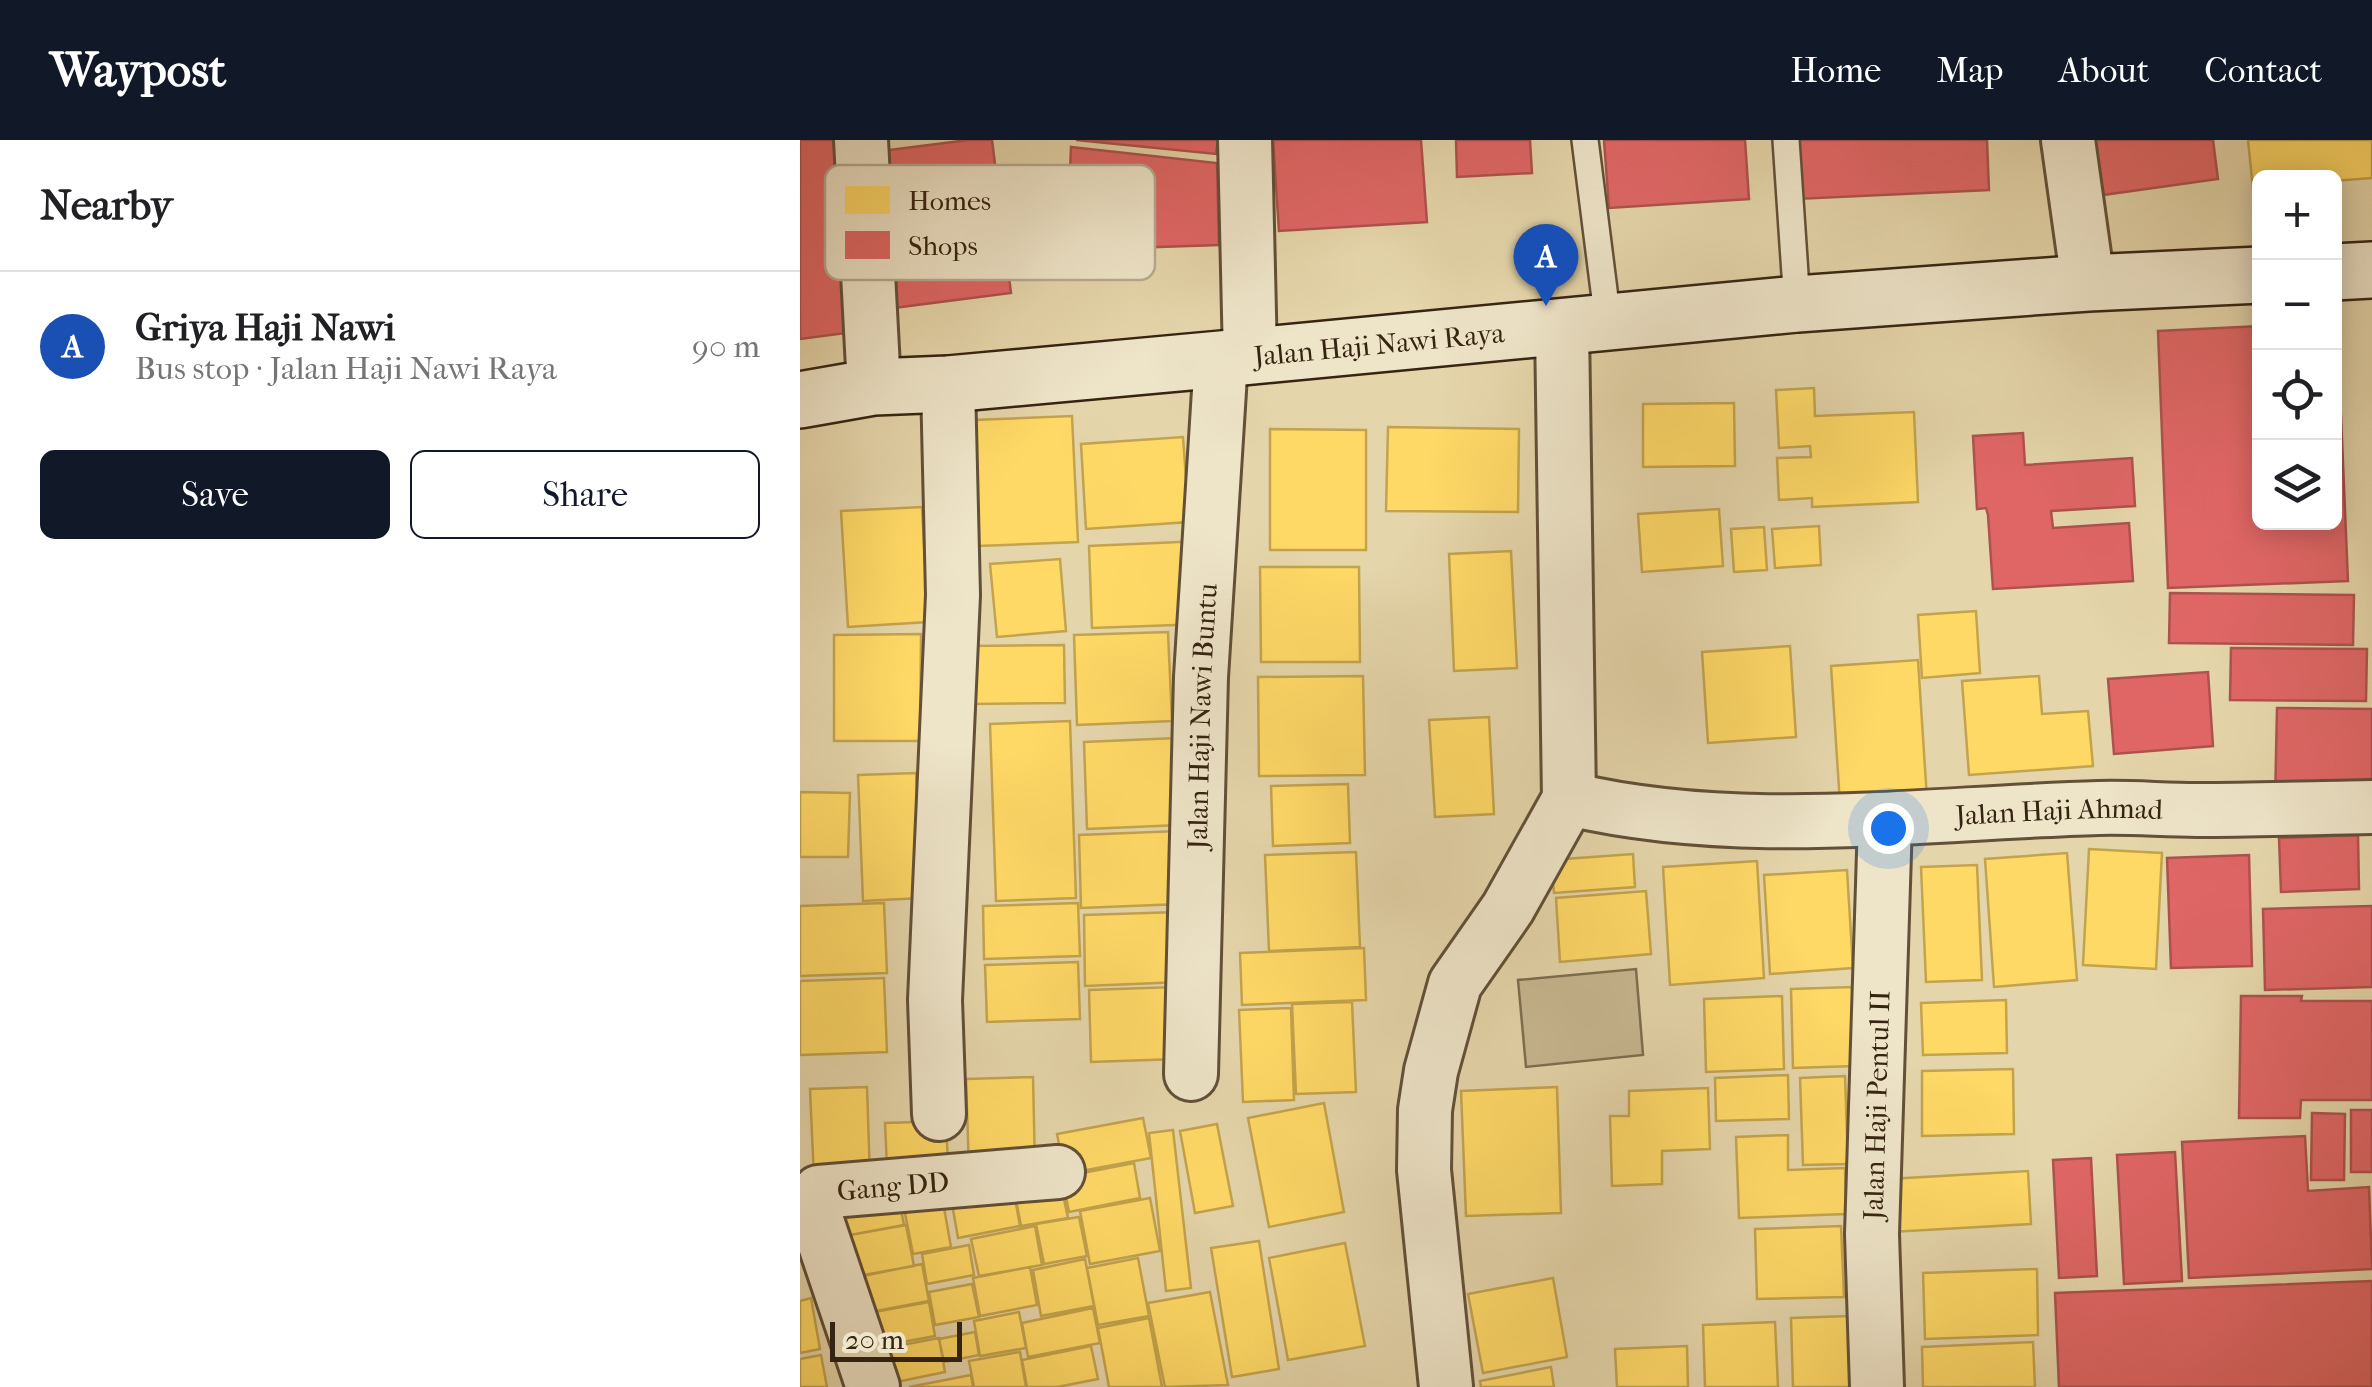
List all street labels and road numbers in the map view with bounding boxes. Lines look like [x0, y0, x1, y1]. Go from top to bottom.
street label: Jalan Haji Nawi Raya [1250, 315, 1507, 372]
street label: Jalan Haji Nawi Buntu [1180, 582, 1223, 852]
street label: Jalan Haji Ahmad [1952, 791, 2164, 832]
street label: Jalan Haji Pentul II [1856, 990, 1896, 1223]
street label: Gang DD [836, 1165, 950, 1207]

